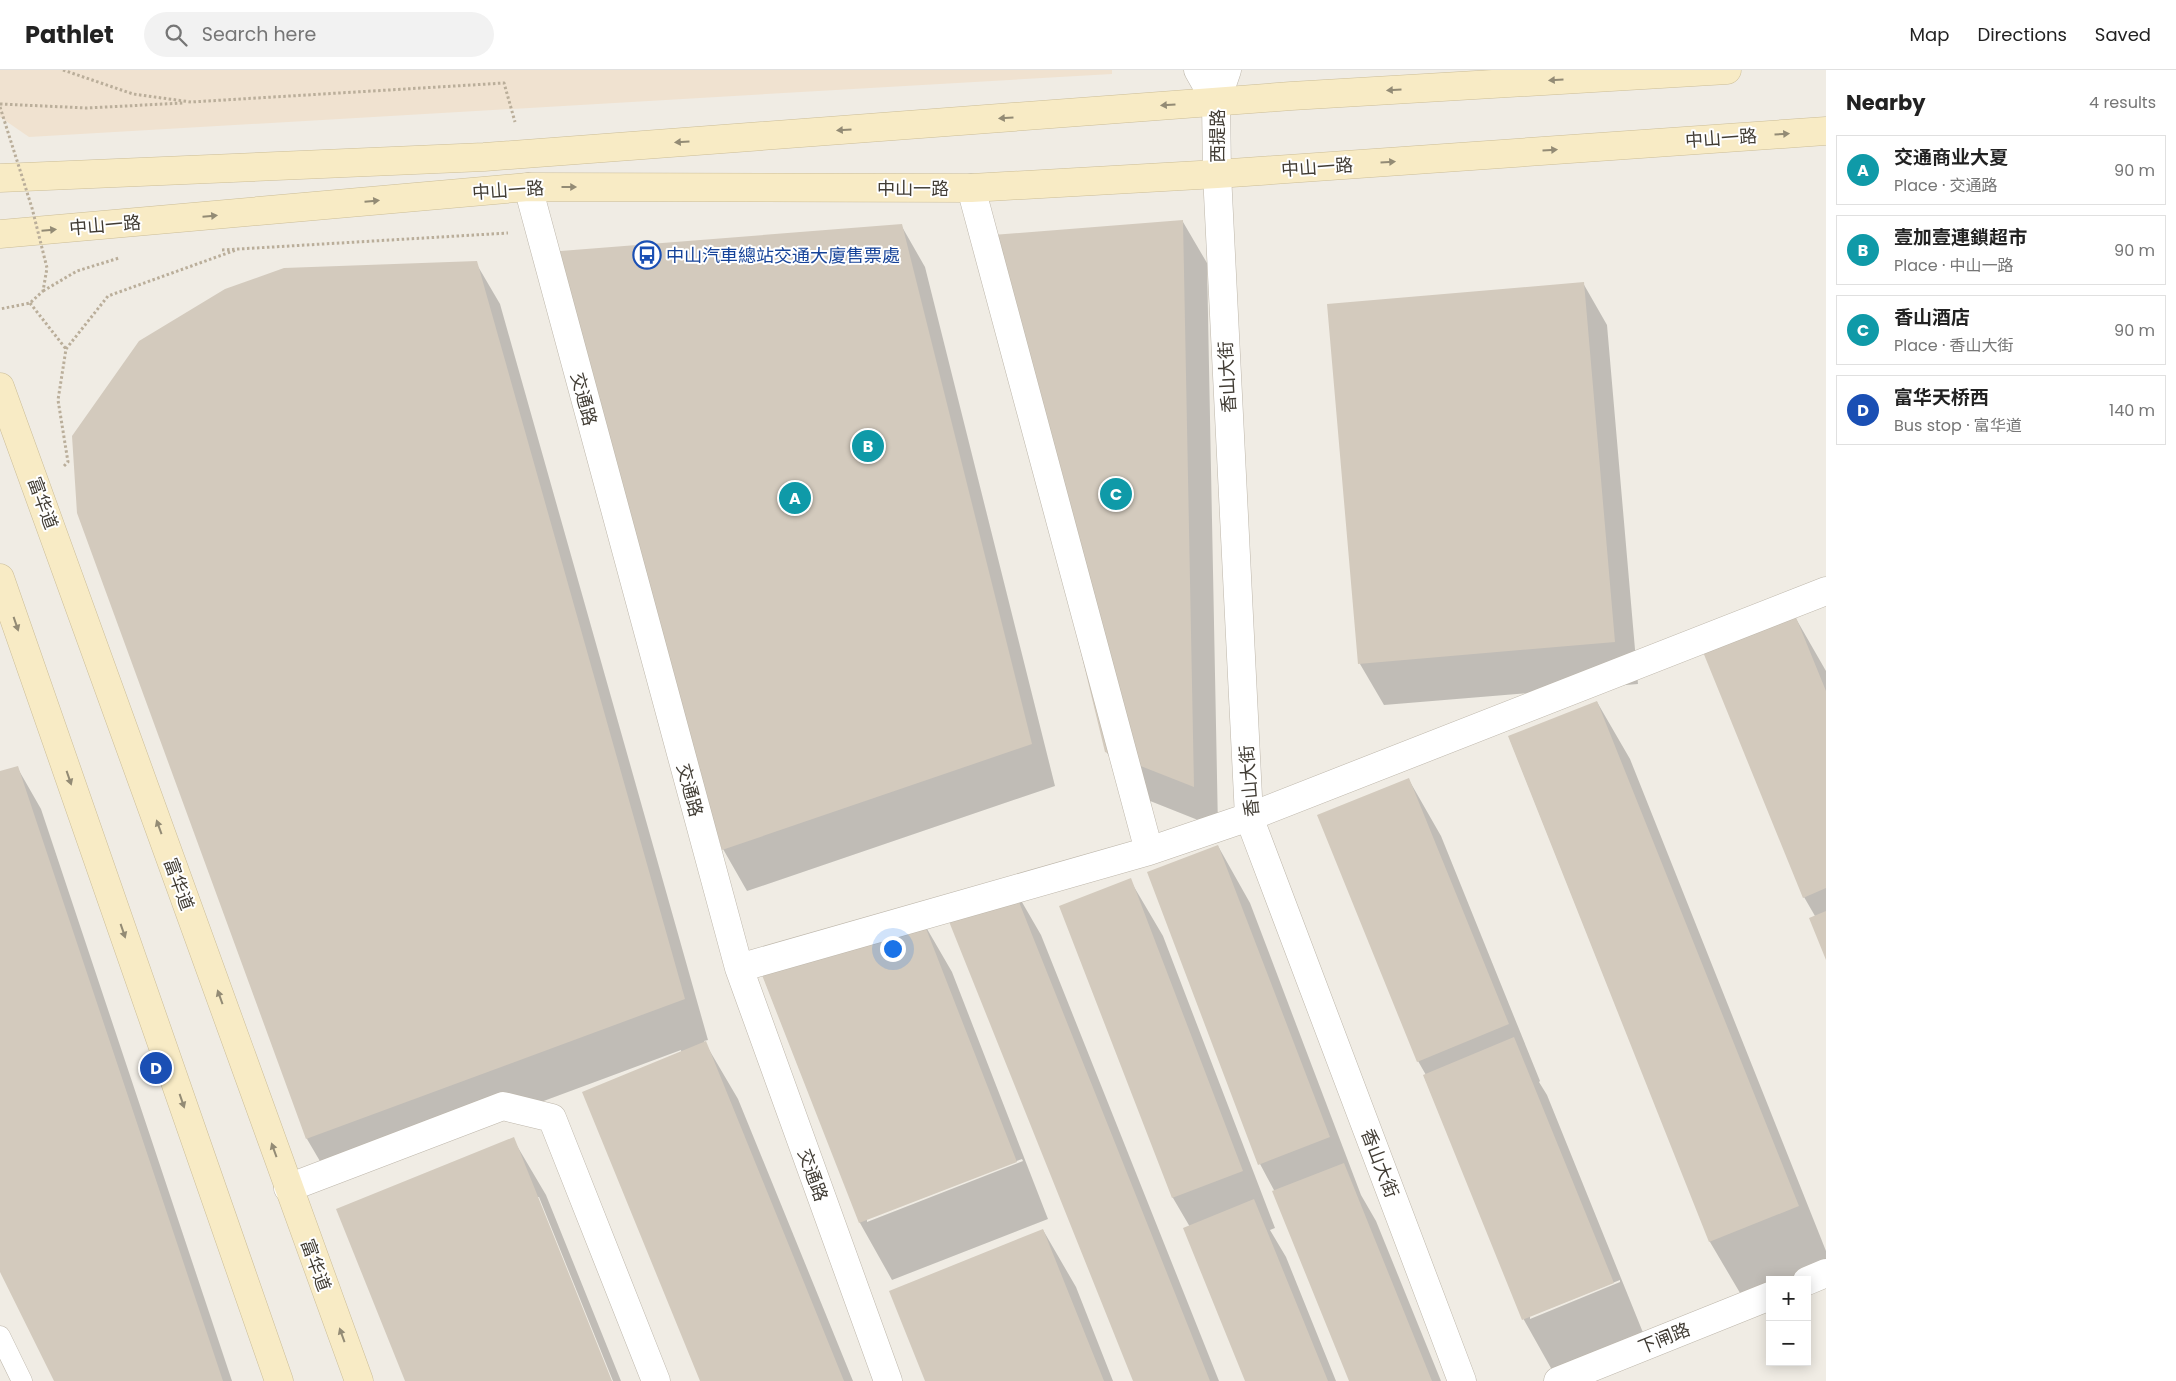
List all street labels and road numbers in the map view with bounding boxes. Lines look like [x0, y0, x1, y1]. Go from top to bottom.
street label: 西提路 [1205, 109, 1230, 163]
street label: 中山一路 [1684, 123, 1758, 153]
street label: 中山一路 [1280, 152, 1354, 182]
street label: 中山一路 [471, 175, 545, 205]
street label: 中山一路 [877, 176, 949, 201]
street label: 中山一路 [68, 209, 142, 241]
street label: 香山大街 [1213, 340, 1241, 414]
street label: 交通路 [565, 370, 603, 428]
street label: 富华道 [22, 473, 64, 533]
street label: 香山大街 [1233, 744, 1265, 818]
street label: 交通路 [671, 761, 709, 819]
street label: 富华道 [158, 854, 200, 914]
street label: 香山大街 [1355, 1125, 1405, 1201]
street label: 交通路 [792, 1145, 834, 1205]
street label: 富华道 [295, 1235, 337, 1295]
street label: 下闸路 [1634, 1316, 1694, 1360]

